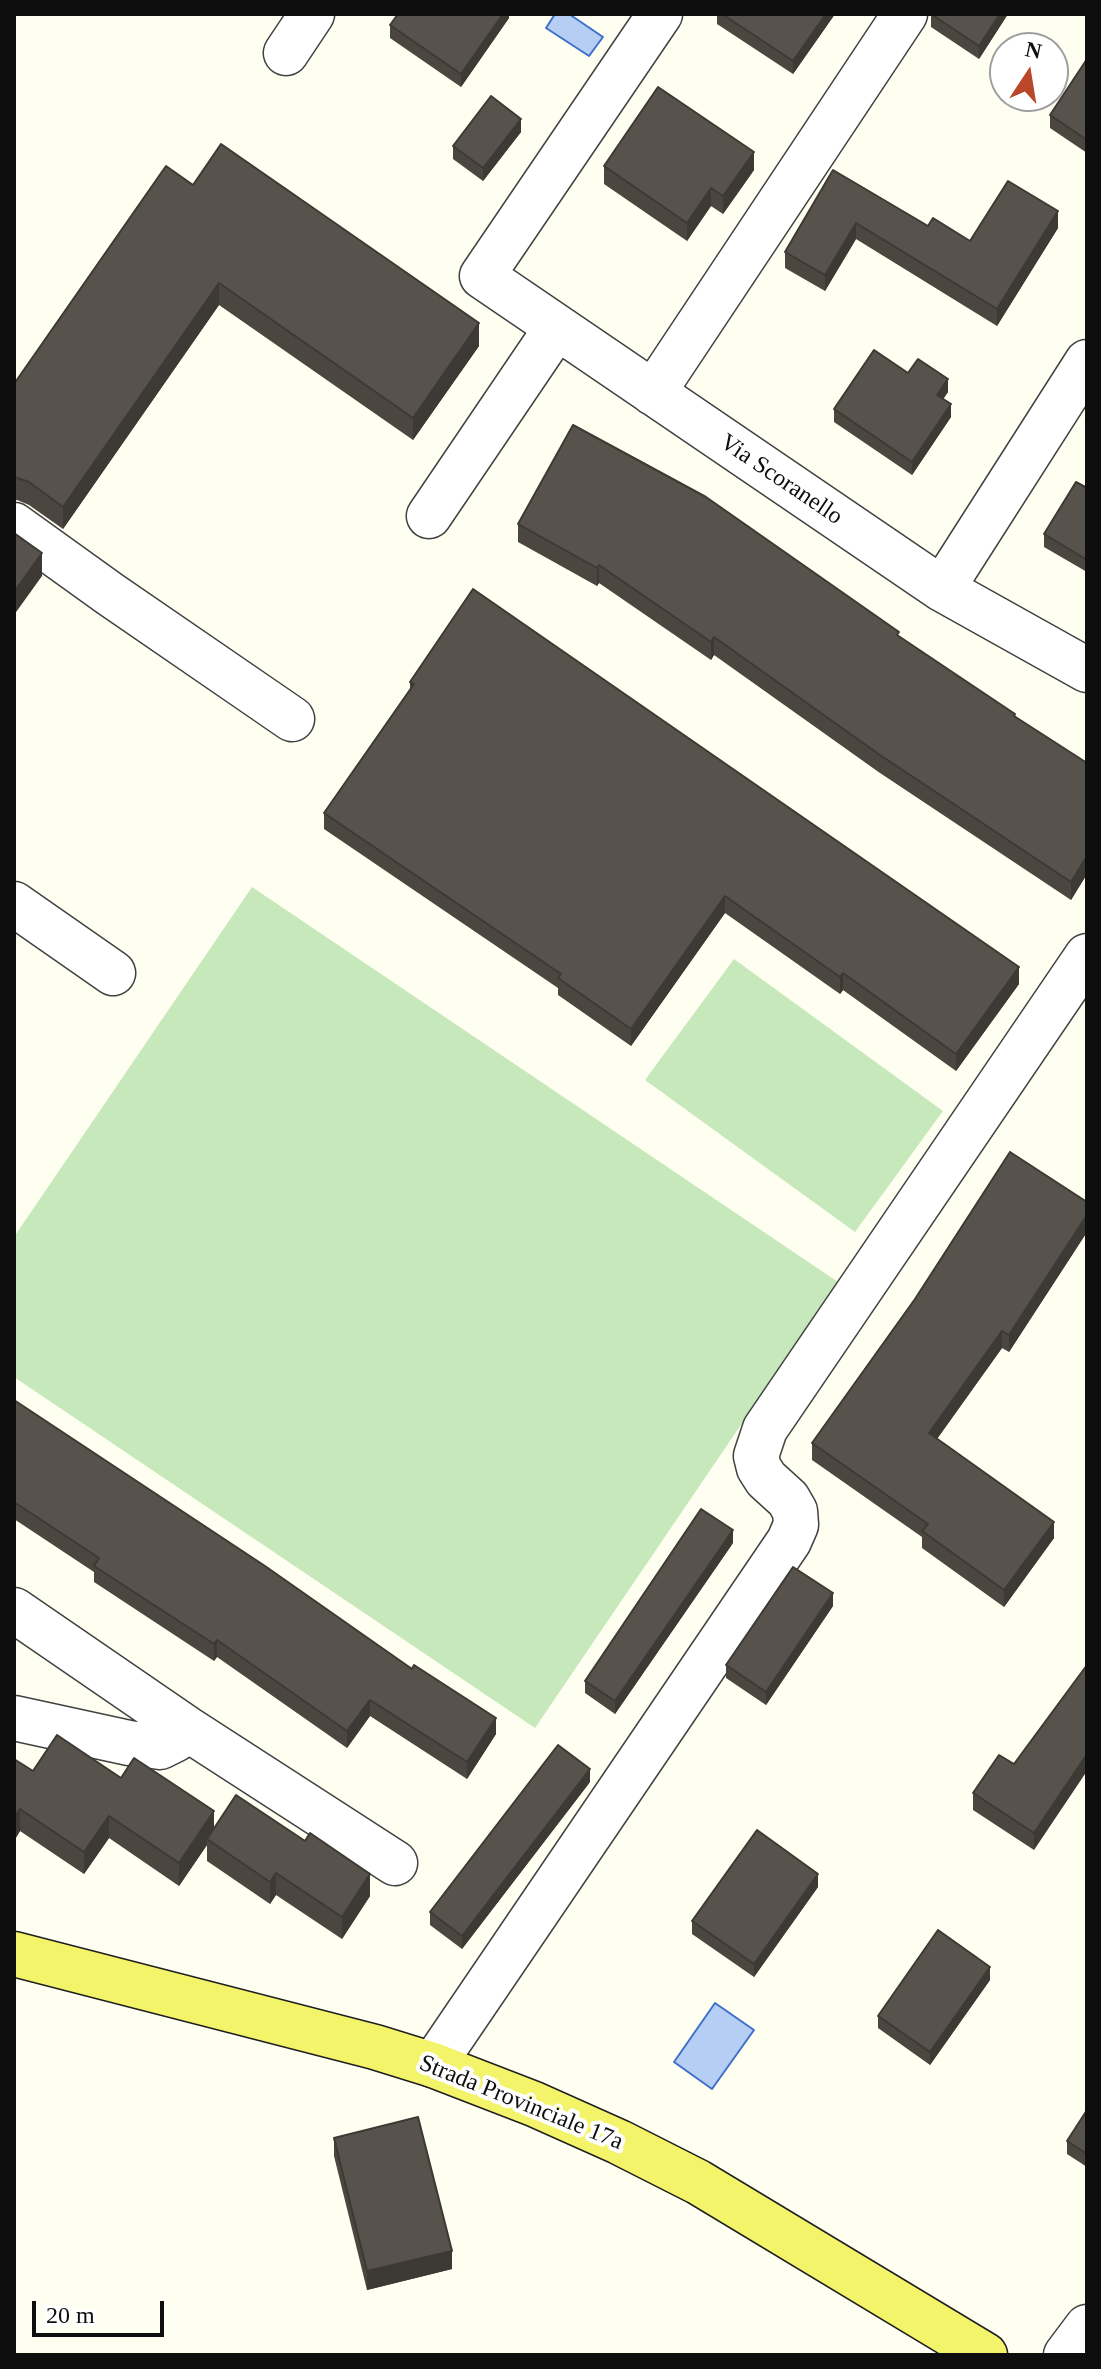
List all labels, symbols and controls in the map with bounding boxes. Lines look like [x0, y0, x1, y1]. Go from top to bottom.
north arrow [989, 32, 1069, 112]
text: N [1023, 36, 1044, 64]
street label: Via Scoranello [714, 428, 848, 532]
street label: Strada Provinciale 17a [415, 2049, 627, 2157]
scale bar [36, 2285, 168, 2335]
text: 20 m [46, 2302, 95, 2328]

